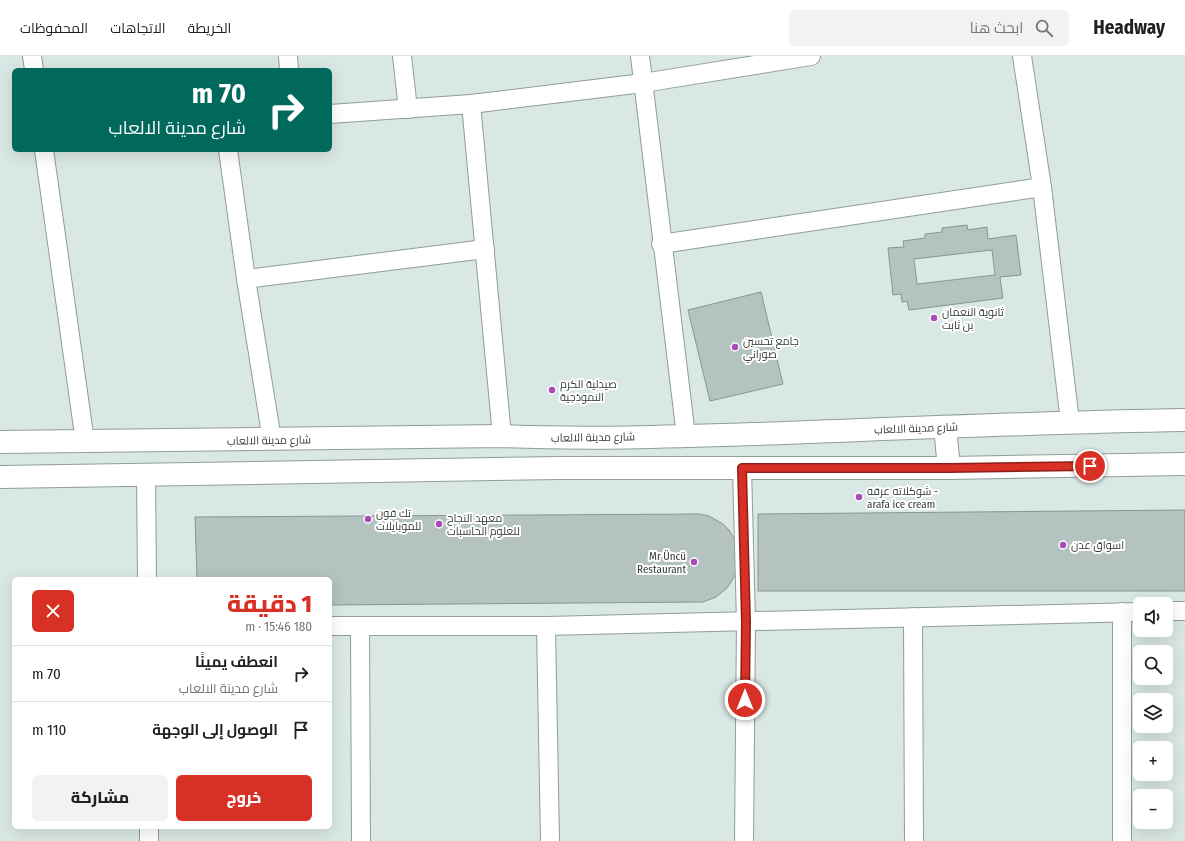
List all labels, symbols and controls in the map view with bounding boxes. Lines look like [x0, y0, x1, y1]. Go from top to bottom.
search box [789, 10, 1069, 46]
text: Headway [1093, 16, 1165, 39]
icon: search [1033, 17, 1055, 39]
text: ابحث هنا [970, 19, 1023, 37]
text: المحفوظات [20, 20, 88, 37]
text: الاتجاهات [110, 20, 166, 37]
text: الخريطة [188, 20, 231, 37]
text: 70 m [192, 77, 246, 110]
icon: right [260, 84, 312, 136]
text: شارع مدينة الالعاب [109, 117, 246, 139]
place label: ثانوية النعمان بن ثابت [942, 306, 1004, 332]
marker: ثانوية النعمان بن ثابت [929, 313, 939, 323]
place label: جامع تحسين صوراني [743, 335, 799, 363]
marker: جامع تحسين صوراني [730, 342, 740, 352]
place label: صيدلية الكرم النموذجية [560, 378, 617, 404]
marker: صيدلية الكرم النموذجية [547, 385, 557, 395]
street label: شارع مدينة الالعاب [874, 421, 958, 437]
street label: شارع مدينة الالعاب [551, 430, 635, 446]
street label: شارع مدينة الالعاب [227, 433, 311, 449]
pin [1073, 449, 1107, 483]
icon: arrive [1079, 455, 1101, 477]
place label: شوكلاته عرفه - arafa ice cream [867, 485, 938, 511]
marker: شوكلاته عرفه - arafa ice cream [854, 492, 864, 502]
place label: تك فون للموبايلات [376, 507, 421, 533]
place label: معهد النجاح للعلوم الحاسبات [447, 512, 520, 539]
marker: تك فون للموبايلات [363, 514, 373, 524]
marker: معهد النجاح للعلوم الحاسبات [434, 519, 444, 529]
place label: اسواق عدن [1071, 539, 1124, 552]
marker: اسواق عدن [1058, 540, 1068, 550]
place label: Mr Üncü Restaurant [637, 550, 686, 576]
marker: Mr Üncü Restaurant [689, 557, 699, 567]
button: close [32, 590, 74, 632]
text: 1 دقيقة [227, 590, 312, 618]
map controls [1133, 597, 1173, 829]
button: sound [1133, 597, 1173, 637]
text: 180 m · 15:46 [245, 619, 312, 634]
button: search [1133, 645, 1173, 685]
text: انعطف يمينًا [195, 653, 278, 671]
icon: right [290, 663, 312, 685]
text: 70 m [32, 665, 61, 683]
position arrow [724, 679, 766, 721]
text: شارع مدينة الالعاب [179, 681, 278, 696]
button: layers [1133, 693, 1173, 733]
icon: arrive [290, 719, 312, 741]
text: 110 m [32, 721, 66, 739]
text: الوصول إلى الوجهة [152, 721, 278, 739]
button: + [1133, 741, 1173, 781]
button: مشاركة [32, 775, 168, 821]
button: خروج [176, 775, 312, 821]
button: − [1133, 789, 1173, 829]

